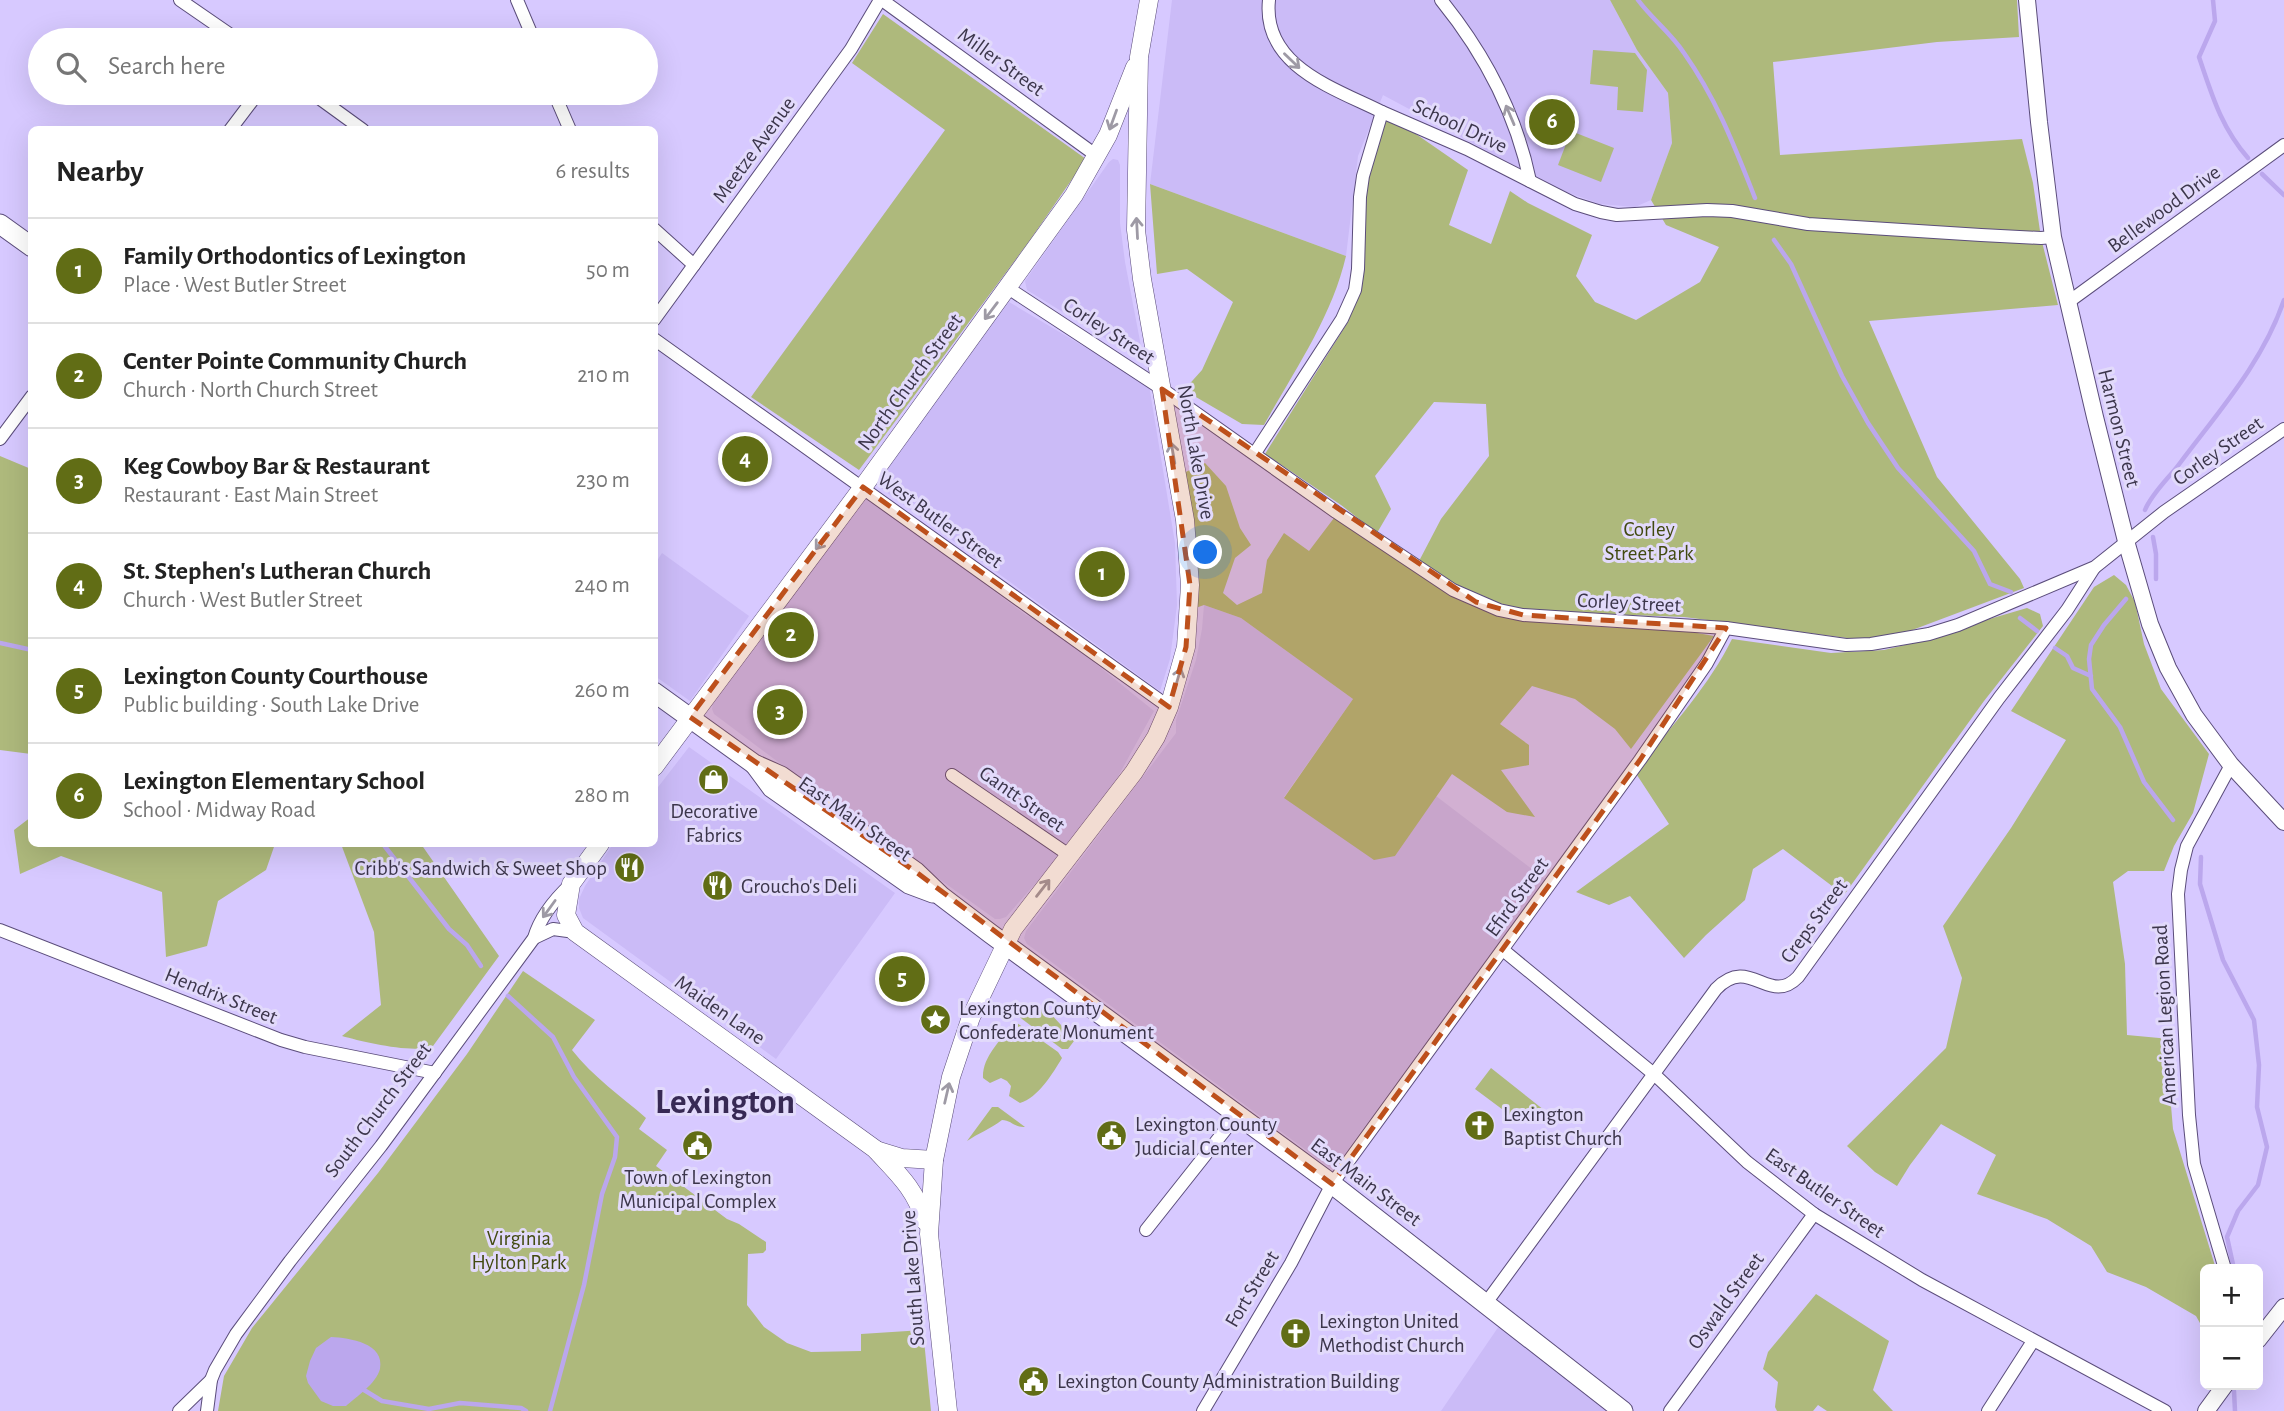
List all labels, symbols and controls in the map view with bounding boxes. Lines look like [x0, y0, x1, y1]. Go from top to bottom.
street label: Miller Street [954, 24, 1048, 100]
search box [28, 28, 658, 105]
icon: search [52, 48, 90, 86]
one-way arrow [1283, 52, 1300, 69]
text: Search here [108, 53, 226, 79]
street label: Meetze Avenue [709, 93, 799, 207]
street label: School Drive [1410, 95, 1510, 157]
pin: 6 [1529, 96, 1575, 148]
one-way arrow [1503, 105, 1516, 127]
one-way arrow [1106, 109, 1118, 131]
text: Nearby [56, 157, 144, 187]
text: 6 results [556, 160, 630, 183]
street label: Bellewood Drive [2104, 161, 2224, 257]
one-way arrow [1130, 218, 1143, 240]
text: Family Orthodontics of Lexington [123, 243, 466, 269]
text: 1 [75, 259, 83, 282]
text: 50 m [586, 259, 630, 282]
text: Place · West Butler Street [123, 274, 346, 297]
street label: Corley Street [1060, 294, 1159, 368]
one-way arrow [983, 301, 998, 320]
street label: North Church Street [854, 310, 967, 454]
text: Center Pointe Community Church [123, 348, 467, 374]
text: 2 [74, 364, 84, 387]
text: 210 m [577, 364, 630, 387]
street label: Harmon Street [2094, 367, 2144, 489]
text: Church · North Church Street [123, 379, 378, 402]
street label: North Lake Drive [1174, 383, 1218, 521]
street label: Corley Street [2169, 412, 2267, 489]
pin: 4 [722, 433, 768, 485]
one-way arrow [1166, 442, 1179, 465]
text: Keg Cowboy Bar & Restaurant [123, 453, 430, 479]
street label: West Butler Street [874, 468, 1007, 572]
text: 3 [74, 469, 84, 492]
text: 230 m [576, 469, 630, 492]
text: Restaurant · East Main Street [123, 484, 378, 507]
park label: Corley Street Park [1604, 519, 1694, 564]
one-way arrow [815, 531, 829, 550]
your location [1188, 535, 1222, 569]
pin: 1 [1079, 548, 1125, 600]
text: St. Stephen's Lutheran Church [123, 558, 431, 584]
text: 4 [73, 574, 85, 597]
text: 240 m [574, 574, 630, 597]
text: Church · West Butler Street [123, 589, 362, 612]
street label: Corley Street [1576, 590, 1682, 616]
pin: 2 [768, 609, 814, 661]
text: Lexington County Courthouse [123, 663, 428, 689]
one-way arrow [1173, 667, 1186, 689]
text: 5 [74, 679, 84, 702]
text: 260 m [574, 679, 630, 702]
pin: 3 [757, 686, 803, 738]
text: Public building · South Lake Drive [123, 694, 419, 717]
shop icon: Decorative Fabrics [697, 762, 731, 796]
street label: Gantt Street [975, 762, 1069, 836]
text: Lexington Elementary School [123, 768, 425, 794]
street label: East Main Street [795, 772, 915, 866]
text: 6 [73, 784, 85, 807]
text: 280 m [574, 784, 630, 807]
text: School · Midway Road [123, 799, 316, 822]
place label: Decorative Fabrics [670, 801, 758, 846]
restaurant icon: Cribb's Sandwich & Sweet Shop [613, 851, 647, 885]
street label: Efird Street [1481, 853, 1553, 940]
place label: Cribb's Sandwich & Sweet Shop [355, 858, 607, 879]
restaurant icon: Groucho's Deli [701, 869, 735, 903]
street label: Creps Street [1777, 875, 1852, 967]
place label: Groucho's Deli [741, 876, 857, 897]
one-way arrow [1036, 880, 1051, 898]
one-way arrow [542, 899, 557, 918]
street label: American Legion Road [2150, 924, 2180, 1106]
pin: 5 [879, 953, 925, 1005]
street label: Hendrix Street [162, 964, 280, 1028]
street label: Maiden Lane [671, 971, 769, 1049]
place label: Lexington County Confederate Monument [959, 998, 1154, 1043]
place icon: Lexington County Confederate Monument [919, 1003, 953, 1037]
street label: South Church Street [321, 1039, 435, 1181]
one-way arrow [941, 1082, 954, 1105]
district label: Lexington [655, 1085, 795, 1120]
place label: Lexington Baptist Church [1503, 1104, 1623, 1149]
church icon: Lexington Baptist Church [1463, 1109, 1497, 1143]
place label: Lexington County Judicial Center [1135, 1114, 1277, 1159]
public building icon: Lexington County Judicial Center [1095, 1119, 1129, 1153]
public building icon: Town of Lexington Municipal Complex [681, 1128, 715, 1162]
street label: East Main Street [1307, 1134, 1425, 1230]
street label: East Butler Street [1761, 1144, 1889, 1242]
place label: Town of Lexington Municipal Complex [620, 1167, 776, 1212]
street label: South Lake Drive [898, 1209, 928, 1347]
park label: Virginia Hylton Park [472, 1228, 567, 1273]
street label: Fort Street [1221, 1247, 1283, 1331]
street label: Oswald Street [1684, 1249, 1768, 1353]
map controls [2200, 1264, 2263, 1390]
button: + [2200, 1264, 2263, 1327]
place label: Lexington United Methodist Church [1319, 1311, 1465, 1356]
church icon: Lexington United Methodist Church [1279, 1316, 1313, 1350]
button: − [2200, 1327, 2263, 1390]
public building icon: Lexington County Administration Building [1017, 1364, 1051, 1398]
place label: Lexington County Administration Building [1057, 1371, 1400, 1392]

